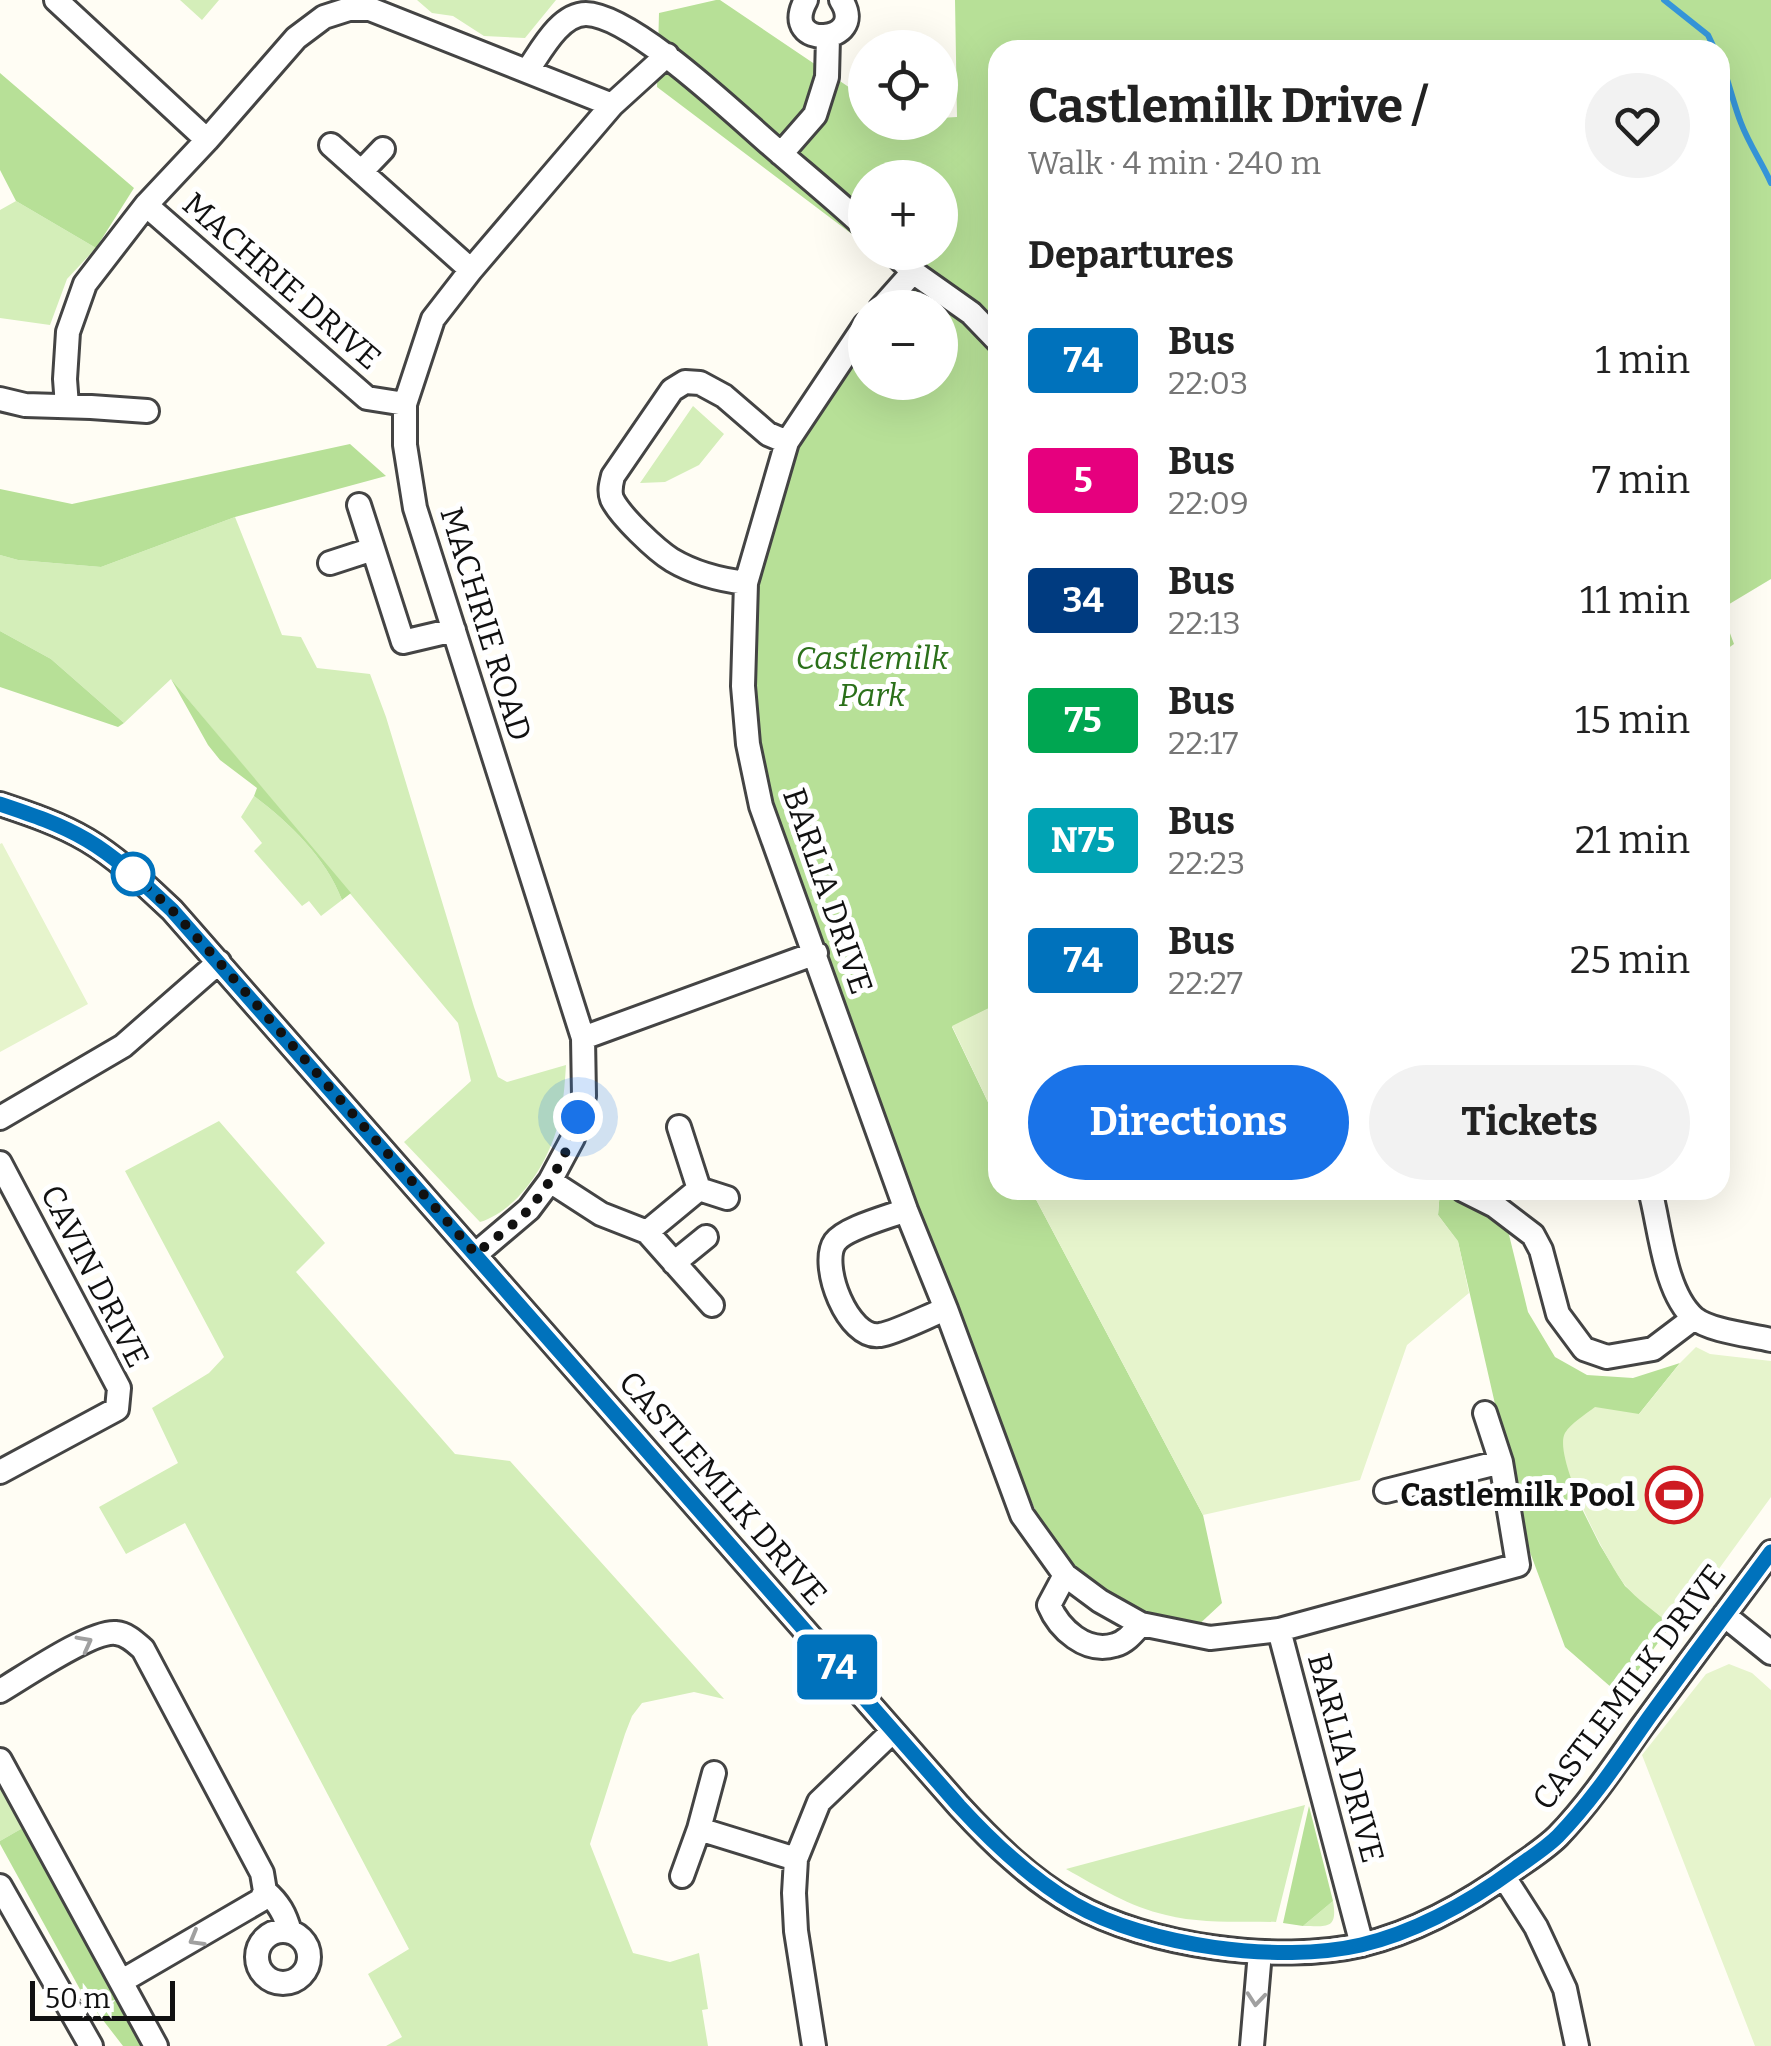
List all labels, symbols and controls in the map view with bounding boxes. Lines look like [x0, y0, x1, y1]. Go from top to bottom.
map controls [848, 30, 958, 400]
button: locate [848, 30, 958, 140]
button: heart [1585, 73, 1690, 178]
text: Castlemilk Drive / [1028, 77, 1428, 135]
text: Walk · 4 min · 240 m [1028, 144, 1321, 182]
button: + [848, 160, 958, 270]
street label: MACHRIE DRIVE [175, 185, 389, 377]
text: Departures [1028, 232, 1234, 278]
button: − [848, 290, 958, 400]
text: Bus [1168, 318, 1235, 364]
text: 1 min [1595, 337, 1690, 383]
text: 74 [1063, 339, 1103, 381]
text: 22:03 [1168, 364, 1248, 402]
text: Bus [1168, 438, 1235, 484]
text: 7 min [1592, 457, 1690, 503]
text: 5 [1073, 459, 1093, 501]
text: 22:09 [1168, 484, 1249, 522]
street label: MACHRIE ROAD [432, 503, 540, 745]
text: Bus [1168, 558, 1235, 604]
text: 11 min [1580, 577, 1690, 623]
text: 34 [1062, 579, 1104, 621]
text: 22:13 [1168, 604, 1241, 642]
park label: Castlemilk Park [796, 639, 949, 714]
text: Bus [1168, 678, 1235, 724]
text: 15 min [1575, 697, 1690, 743]
text: 75 [1064, 699, 1102, 741]
text: 22:17 [1168, 724, 1238, 762]
street label: BARLIA DRIVE [775, 783, 881, 999]
text: Bus [1168, 798, 1235, 844]
text: 21 min [1575, 817, 1690, 863]
text: N75 [1051, 819, 1115, 861]
text: 22:23 [1168, 844, 1245, 882]
unlabelled marker [112, 853, 154, 895]
text: Bus [1168, 918, 1235, 964]
text: 25 min [1570, 937, 1690, 983]
text: 74 [1063, 939, 1103, 981]
text: 22:27 [1168, 964, 1243, 1002]
button: Directions [1028, 1065, 1349, 1180]
button: Tickets [1369, 1065, 1690, 1180]
your location [553, 1092, 603, 1142]
street label: CAVIN DRIVE [33, 1179, 157, 1373]
street label: CASTLEMILK DRIVE [611, 1363, 835, 1613]
sports icon: Castlemilk Pool [1644, 1465, 1704, 1525]
place label: Castlemilk Pool [1400, 1476, 1635, 1514]
street label: CASTLEMILK DRIVE [1524, 1557, 1734, 1817]
line badge: 74 [792, 1634, 882, 1700]
one-way arrow [74, 1635, 92, 1655]
text: 74 [817, 1646, 857, 1688]
street label: BARLIA DRIVE [1300, 1649, 1392, 1867]
one-way arrow [189, 1927, 207, 1946]
scale bar [30, 1976, 175, 2020]
text: 50 m [45, 1982, 110, 2015]
one-way arrow [1245, 1991, 1267, 2007]

